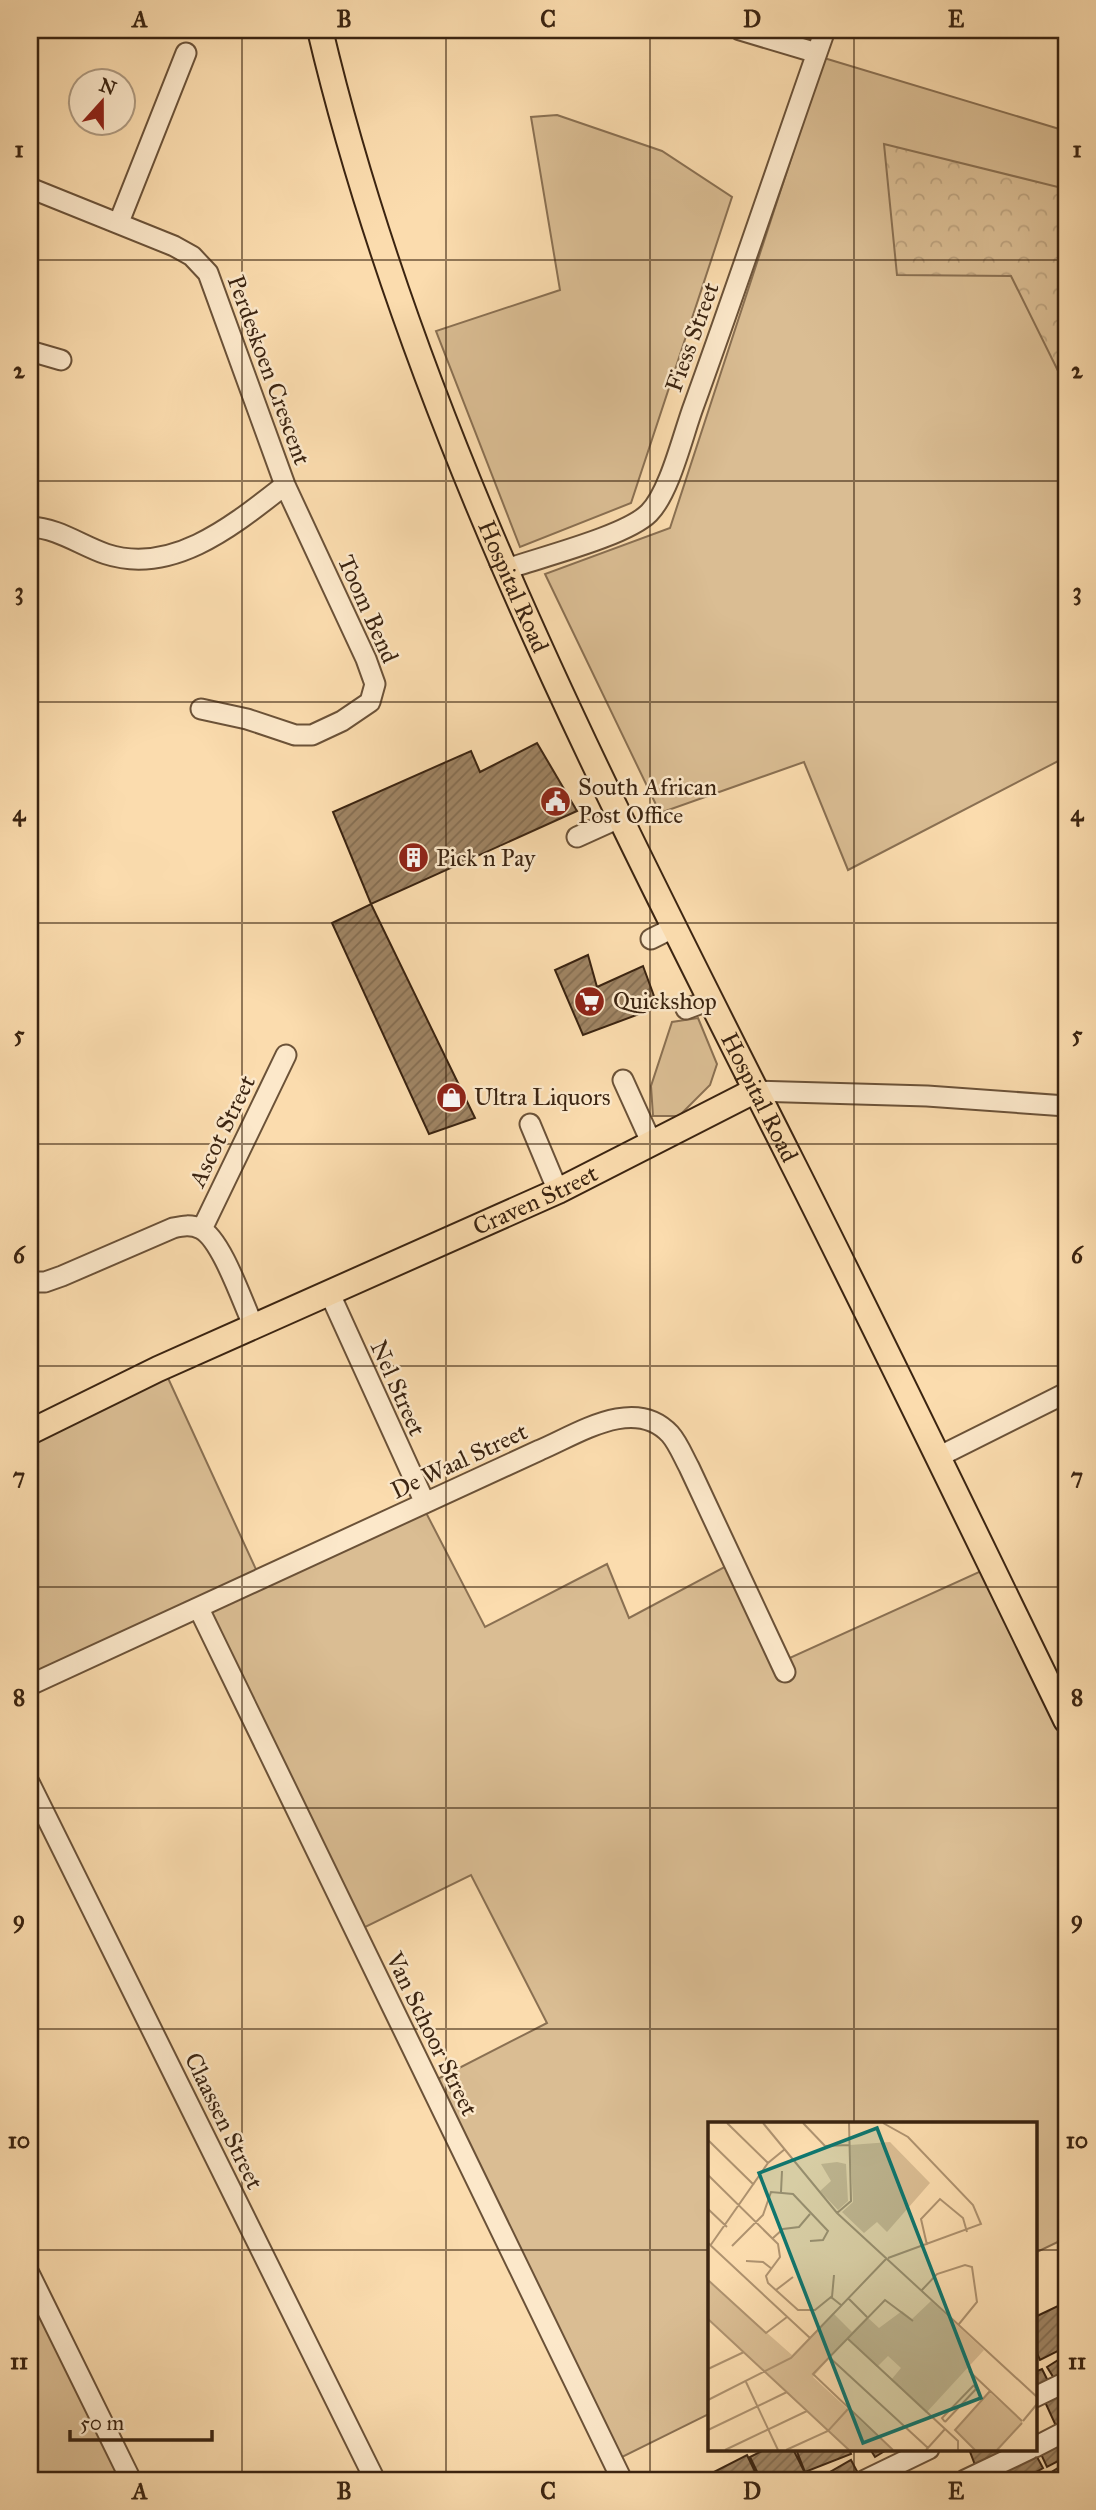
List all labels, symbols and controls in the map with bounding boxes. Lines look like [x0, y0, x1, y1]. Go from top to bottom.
text: A [130, 5, 148, 33]
text: B [336, 5, 352, 33]
text: C [540, 5, 556, 33]
text: D [743, 5, 761, 33]
text: E [948, 5, 965, 33]
north arrow [66, 66, 136, 136]
text: N [96, 73, 120, 100]
text: 1 [14, 135, 24, 163]
text: 1 [1072, 135, 1082, 163]
street label: Perdeskoen Crescent [221, 271, 317, 469]
street label: Fiess Street [658, 278, 726, 396]
text: 2 [13, 356, 25, 384]
text: 2 [1071, 356, 1083, 384]
street label: Hospital Road [471, 516, 556, 657]
street label: Toom Bend [331, 550, 405, 668]
text: 3 [14, 577, 24, 606]
text: 3 [1072, 577, 1082, 606]
place label: South African Post Office [578, 772, 717, 830]
public building icon: South African Post Office [538, 784, 572, 818]
text: 4 [13, 799, 27, 827]
text: 4 [1071, 799, 1085, 827]
building icon: Pick n Pay [396, 841, 430, 875]
place label: Pick n Pay [436, 843, 536, 873]
supermarket icon: Quickshop [573, 984, 607, 1018]
place label: Quickshop [613, 986, 717, 1016]
text: 5 [14, 1020, 25, 1048]
text: 5 [1072, 1020, 1083, 1048]
street label: Hospital Road [714, 1027, 805, 1167]
street label: Ascot Street [182, 1070, 262, 1193]
shop icon: Ultra Liquors [434, 1080, 468, 1114]
place label: Ultra Liquors [474, 1082, 611, 1112]
street label: Craven Street [468, 1158, 603, 1242]
text: 6 [13, 1241, 26, 1269]
text: 6 [1071, 1241, 1084, 1269]
street label: Nel Street [364, 1336, 432, 1441]
street label: De Waal Street [386, 1416, 533, 1506]
text: 7 [13, 1462, 25, 1490]
text: 7 [1071, 1462, 1083, 1490]
text: 8 [13, 1683, 25, 1711]
text: 8 [1071, 1683, 1083, 1711]
text: 9 [13, 1905, 25, 1934]
text: 9 [1071, 1905, 1083, 1934]
street label: Van Schoor Street [379, 1946, 485, 2121]
street label: Claassen Street [178, 2048, 270, 2195]
inset map [708, 2122, 1036, 2450]
text: 10 [8, 2126, 30, 2154]
text: 10 [1066, 2126, 1088, 2154]
text: 11 [10, 2347, 28, 2375]
text: 11 [1068, 2347, 1086, 2375]
scale bar [70, 2398, 212, 2442]
text: 50 m [80, 2410, 125, 2436]
text: A [130, 2477, 148, 2505]
text: B [336, 2477, 352, 2505]
text: C [540, 2477, 556, 2505]
text: D [743, 2477, 761, 2505]
text: E [948, 2477, 965, 2505]

